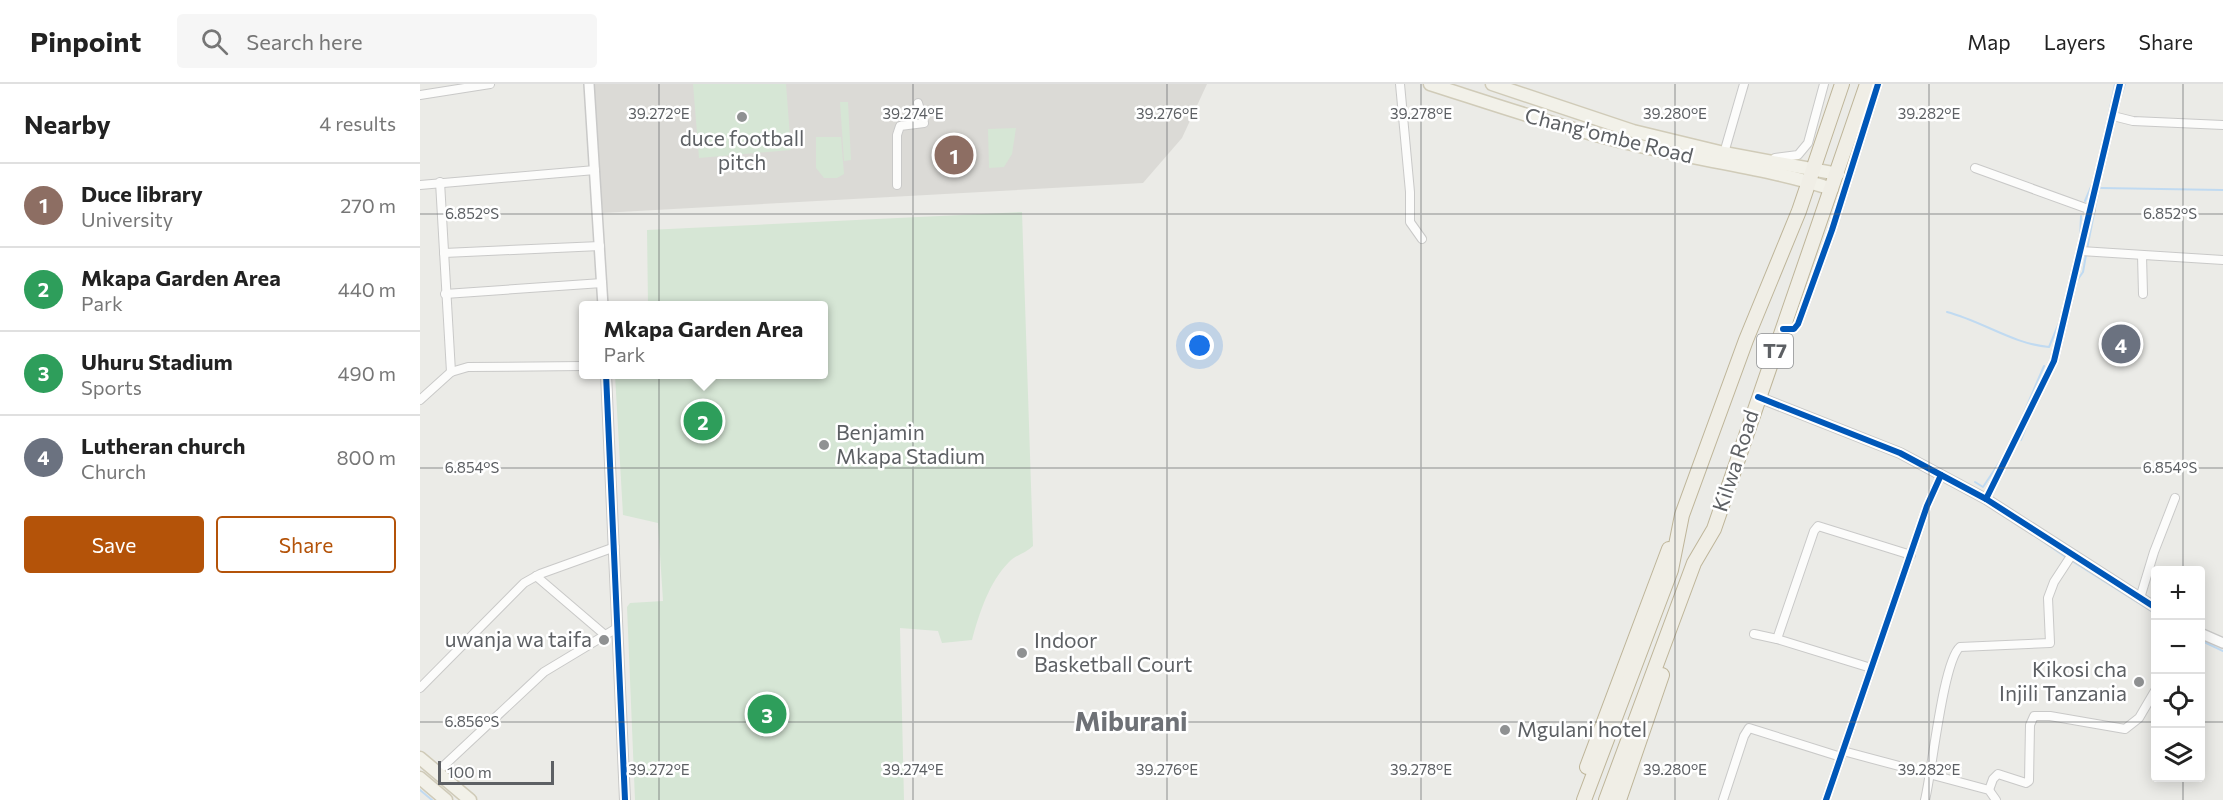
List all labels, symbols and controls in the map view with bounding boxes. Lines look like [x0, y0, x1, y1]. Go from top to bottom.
search box [177, 14, 597, 68]
text: Pinpoint [30, 24, 141, 58]
icon: search [198, 25, 231, 58]
text: Search here [246, 28, 363, 55]
text: Map [1967, 29, 2011, 54]
text: Layers [2044, 29, 2106, 54]
text: Share [2139, 29, 2193, 54]
street label: Chang'ombe Road [1523, 102, 1696, 168]
text: 39.272°E [628, 104, 690, 122]
text: 39.274°E [882, 104, 944, 122]
text: 39.276°E [1136, 104, 1198, 122]
text: 39.278°E [1390, 104, 1452, 122]
text: 39.280°E [1643, 104, 1707, 122]
text: 39.282°E [1898, 104, 1960, 122]
text: Nearby [24, 108, 111, 139]
marker: duce football pitch [735, 110, 749, 124]
text: 4 results [319, 111, 396, 135]
place label: duce football pitch [680, 125, 804, 174]
pin: 1 [934, 132, 974, 178]
text: Duce library [81, 180, 203, 207]
text: 1 [39, 193, 48, 217]
text: 270 m [340, 193, 396, 217]
text: 6.852°S [445, 204, 499, 222]
text: 6.852°S [2143, 204, 2197, 222]
text: University [81, 207, 173, 231]
text: Mkapa Garden Area [81, 264, 281, 291]
text: 2 [38, 277, 49, 301]
text: 440 m [338, 277, 396, 301]
text: Park [81, 291, 123, 315]
popup [579, 301, 828, 379]
text: Mkapa Garden Area [604, 315, 803, 342]
pin: 4 [2102, 322, 2140, 366]
your location [1185, 331, 1214, 360]
road number: T7 [1757, 334, 1793, 368]
text: Park [604, 342, 645, 366]
text: Uhuru Stadium [81, 348, 233, 375]
text: 3 [38, 361, 49, 385]
text: 490 m [338, 361, 396, 385]
text: Sports [81, 375, 142, 399]
pin: 2 [684, 398, 722, 444]
street label: Kilwa Road [1706, 407, 1763, 515]
place label: Benjamin Mkapa Stadium [836, 419, 985, 468]
text: Lutheran church [81, 432, 245, 459]
marker: Benjamin Mkapa Stadium [817, 438, 831, 452]
text: 4 [37, 445, 50, 469]
text: 800 m [336, 445, 396, 469]
text: 6.854°S [445, 458, 500, 476]
text: 6.854°S [2143, 458, 2198, 476]
text: Church [81, 459, 146, 483]
button: Save [24, 516, 204, 573]
button: Share [216, 516, 396, 573]
map controls [2151, 566, 2205, 782]
button: + [2151, 566, 2205, 620]
button: − [2151, 620, 2205, 674]
place label: uwanja wa taifa [445, 626, 592, 651]
place label: Indoor Basketball Court [1034, 627, 1192, 676]
marker: uwanja wa taifa [597, 633, 611, 647]
marker: Indoor Basketball Court [1015, 646, 1029, 660]
place label: Kikosi cha Injili Tanzania [1999, 656, 2127, 705]
button: locate [2151, 674, 2205, 728]
marker: Kikosi cha Injili Tanzania [2132, 675, 2146, 689]
pin: 3 [748, 692, 786, 736]
district label: Miburani [1074, 704, 1188, 737]
text: 6.856°S [445, 712, 500, 730]
place label: Mgulani hotel [1517, 716, 1647, 741]
marker: Mgulani hotel [1498, 723, 1512, 737]
button: layers [2151, 728, 2205, 782]
scale bar [438, 758, 554, 786]
text: 39.272°E [628, 760, 690, 778]
text: 39.274°E [882, 760, 944, 778]
text: 39.276°E [1136, 760, 1198, 778]
text: 39.278°E [1390, 760, 1452, 778]
text: 39.280°E [1643, 760, 1707, 778]
text: 39.282°E [1898, 760, 1960, 778]
text: 100 m [447, 762, 492, 781]

